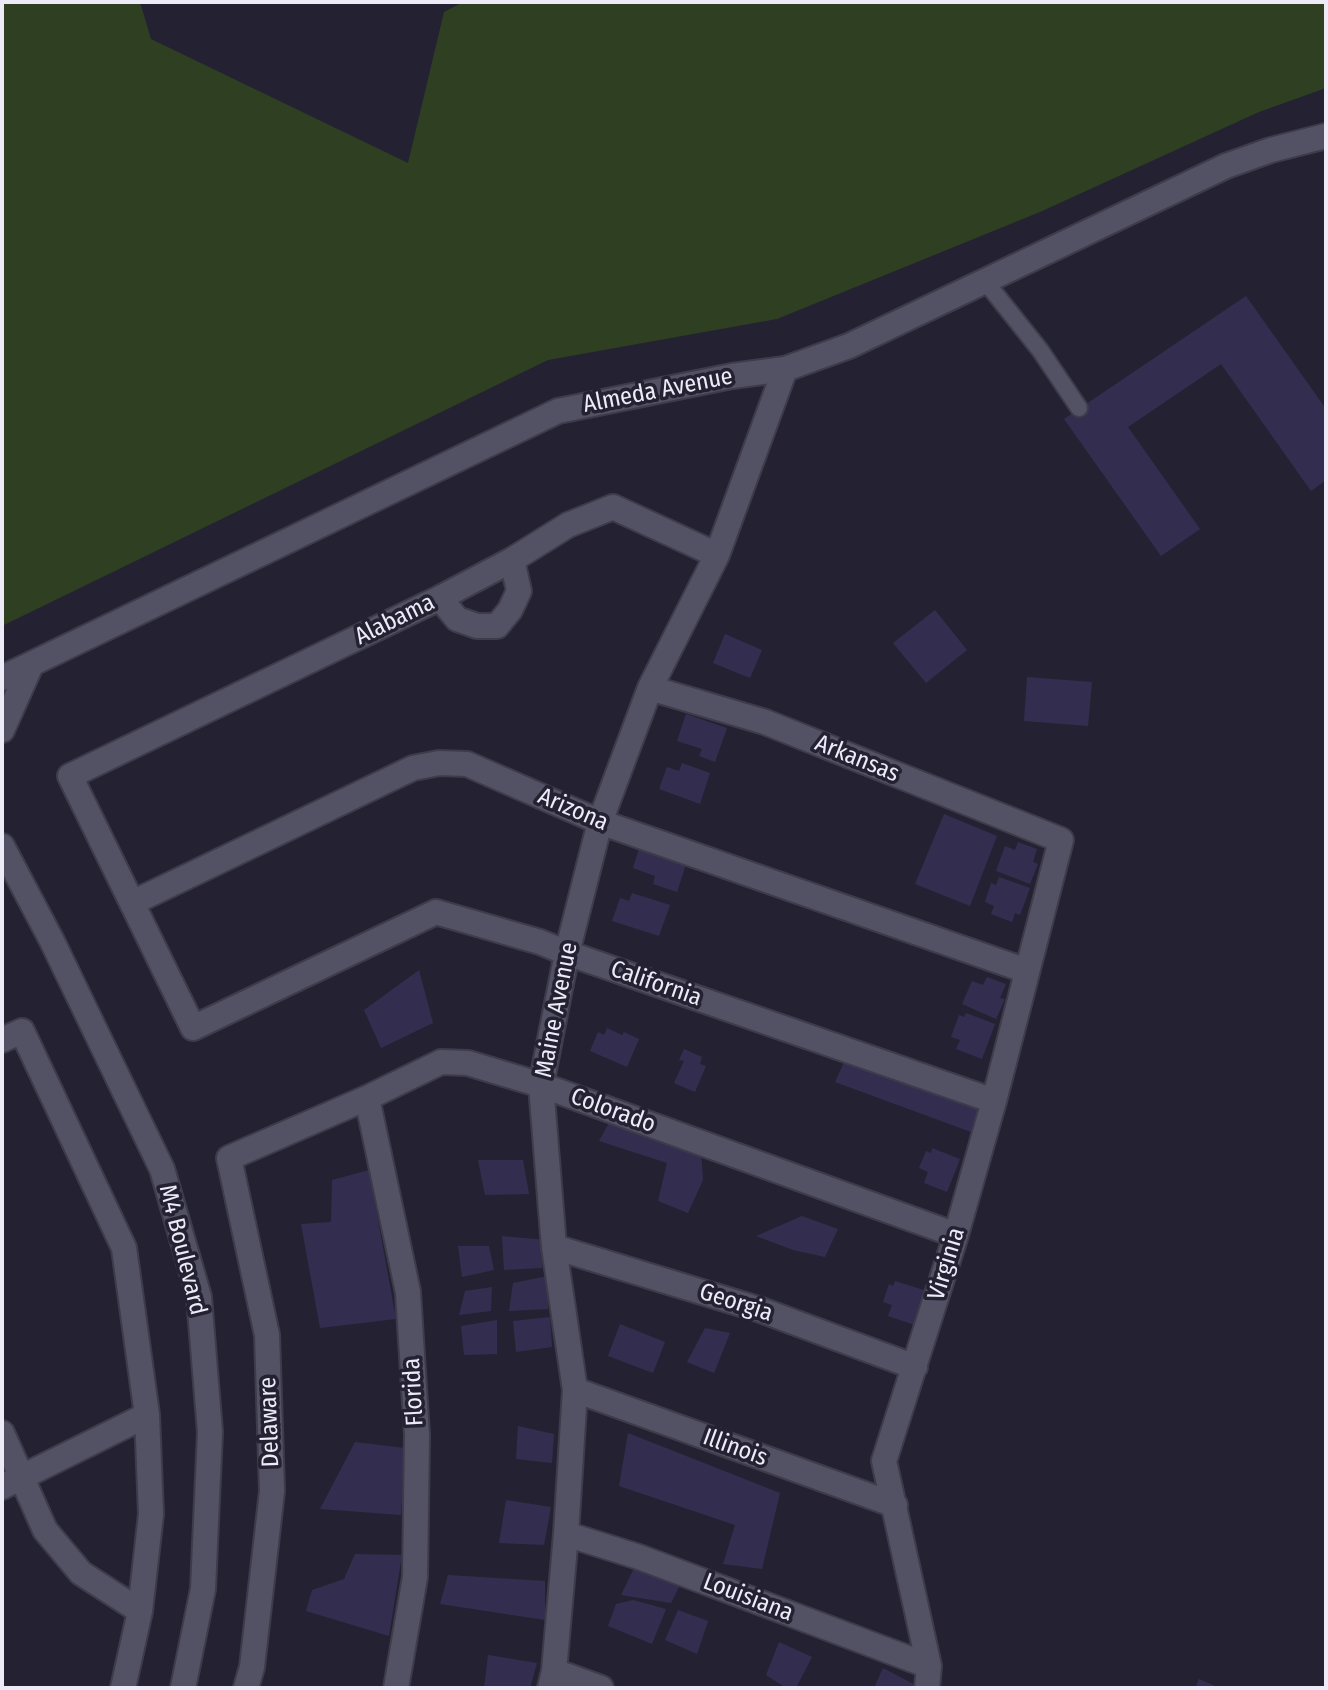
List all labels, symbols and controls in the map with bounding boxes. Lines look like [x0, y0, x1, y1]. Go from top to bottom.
street label: Almeda Avenue [581, 362, 735, 420]
street label: Alabama [350, 588, 440, 652]
street label: Arkansas [811, 729, 903, 789]
street label: Arizona [534, 782, 612, 838]
street label: Maine Avenue [530, 940, 584, 1080]
street label: California [607, 955, 705, 1013]
street label: Colorado [567, 1082, 659, 1140]
street label: M4 Boulevard [152, 1182, 212, 1318]
street label: Virginia [922, 1224, 972, 1304]
street label: Georgia [696, 1278, 776, 1328]
street label: Florida [398, 1357, 430, 1427]
street label: Delaware [254, 1376, 286, 1468]
street label: Illinois [699, 1423, 771, 1473]
street label: Louisiana [699, 1568, 797, 1628]

